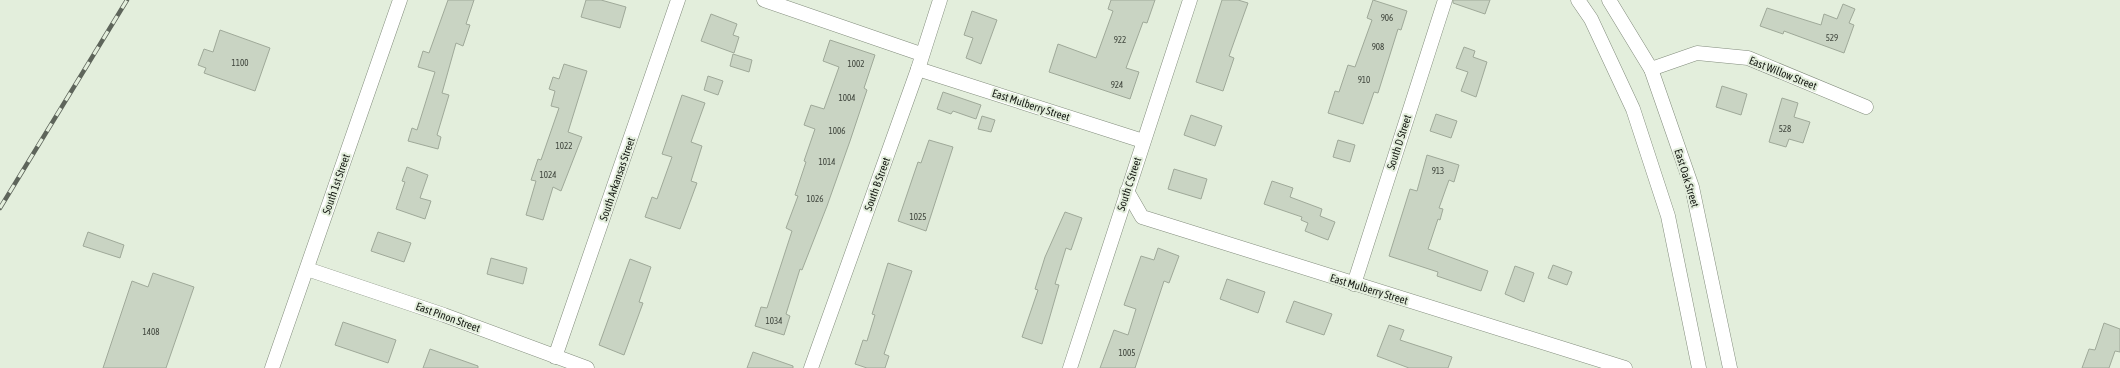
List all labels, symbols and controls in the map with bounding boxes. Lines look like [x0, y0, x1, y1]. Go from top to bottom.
house number: 906 [1381, 13, 1393, 23]
house number: 529 [1826, 33, 1838, 43]
house number: 922 [1114, 35, 1126, 45]
house number: 908 [1372, 42, 1384, 52]
street label: East Willow Street [1747, 54, 1819, 92]
house number: 1100 [232, 58, 248, 68]
house number: 1002 [848, 59, 864, 69]
house number: 910 [1358, 75, 1370, 85]
house number: 924 [1111, 80, 1123, 90]
street label: East Mulberry Street [991, 87, 1071, 123]
house number: 1004 [839, 93, 855, 103]
street label: South D Street [1384, 113, 1414, 171]
house number: 528 [1779, 124, 1791, 134]
house number: 1006 [829, 126, 845, 136]
street label: South Arkansas Street [597, 136, 637, 222]
house number: 1022 [556, 141, 572, 151]
street label: East Oak Street [1672, 147, 1702, 209]
street label: South 1st Street [320, 152, 352, 216]
street label: South B Street [862, 156, 892, 212]
street label: South C Street [1115, 156, 1143, 212]
house number: 1014 [819, 157, 835, 167]
house number: 913 [1432, 166, 1444, 176]
house number: 1024 [540, 170, 556, 180]
house number: 1026 [807, 194, 823, 204]
house number: 1025 [910, 212, 926, 222]
street label: East Mulberry Street [1329, 271, 1409, 307]
street label: East Pinon Street [414, 300, 482, 334]
house number: 1034 [766, 316, 782, 326]
house number: 1408 [143, 327, 159, 337]
house number: 1005 [1119, 348, 1135, 358]

